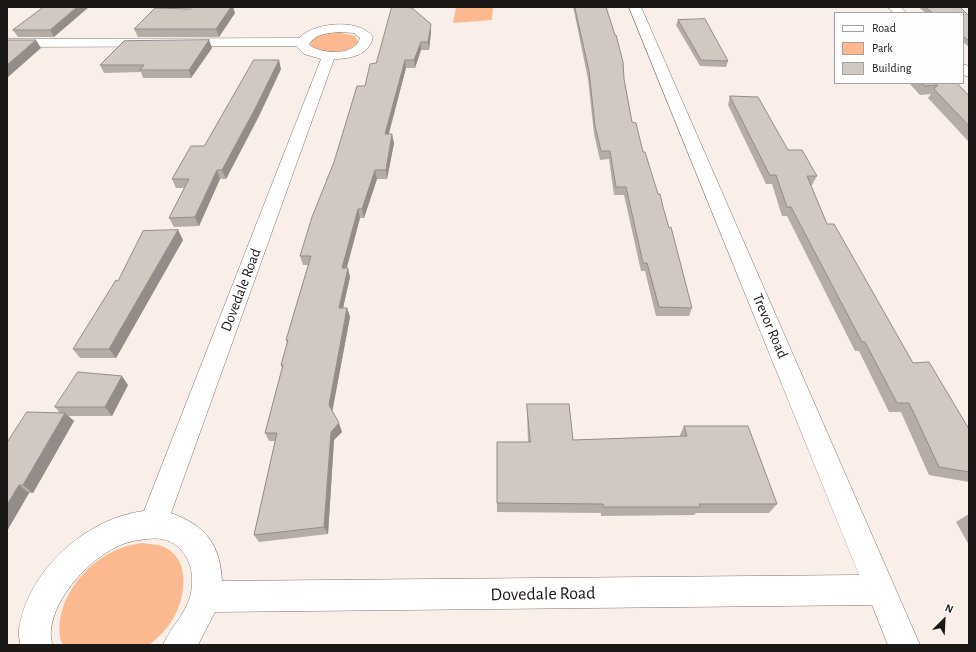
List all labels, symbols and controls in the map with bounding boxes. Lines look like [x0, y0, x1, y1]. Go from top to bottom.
legend [834, 12, 964, 84]
text: Road [872, 22, 896, 34]
text: Park [872, 42, 893, 54]
text: Building [872, 62, 912, 74]
street label: Dovedale Road [217, 246, 265, 334]
street label: Trevor Road [748, 291, 792, 361]
street label: Dovedale Road [490, 582, 596, 606]
north arrow [924, 600, 964, 640]
text: N [943, 602, 955, 615]

